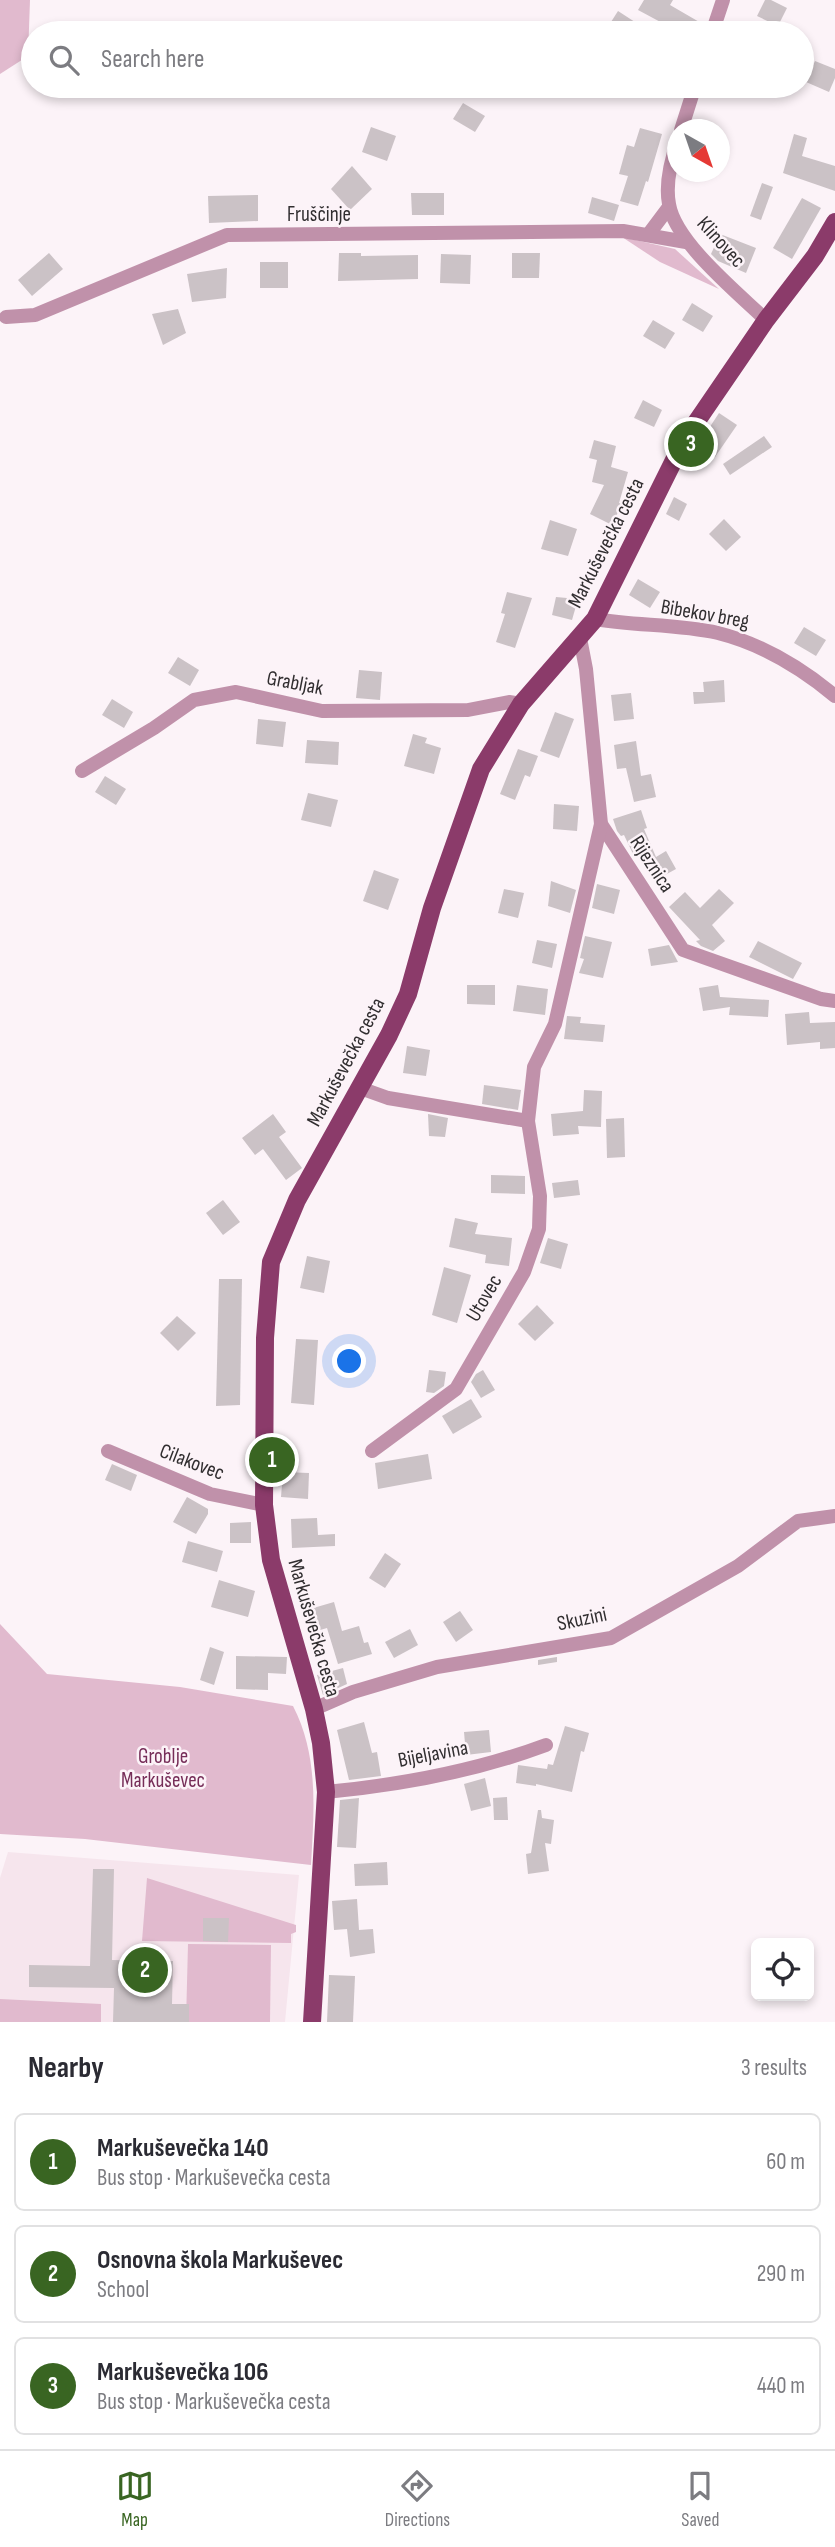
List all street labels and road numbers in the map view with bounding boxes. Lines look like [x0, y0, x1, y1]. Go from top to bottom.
street label: Fruščinje [287, 202, 351, 227]
street label: Klinovec [692, 211, 750, 273]
street label: Markuševečka cesta [563, 474, 649, 612]
street label: Bibekov breg [659, 594, 751, 634]
street label: Grabljak [265, 665, 325, 701]
street label: Rijeznica [625, 831, 679, 897]
street label: Markuševečka cesta [302, 993, 390, 1131]
street label: Utovec [461, 1270, 507, 1326]
street label: Cilakovec [156, 1438, 228, 1486]
street label: Markuševečka cesta [282, 1556, 346, 1700]
street label: Skuzini [555, 1602, 609, 1636]
street label: Bijeljavina [396, 1735, 470, 1773]

